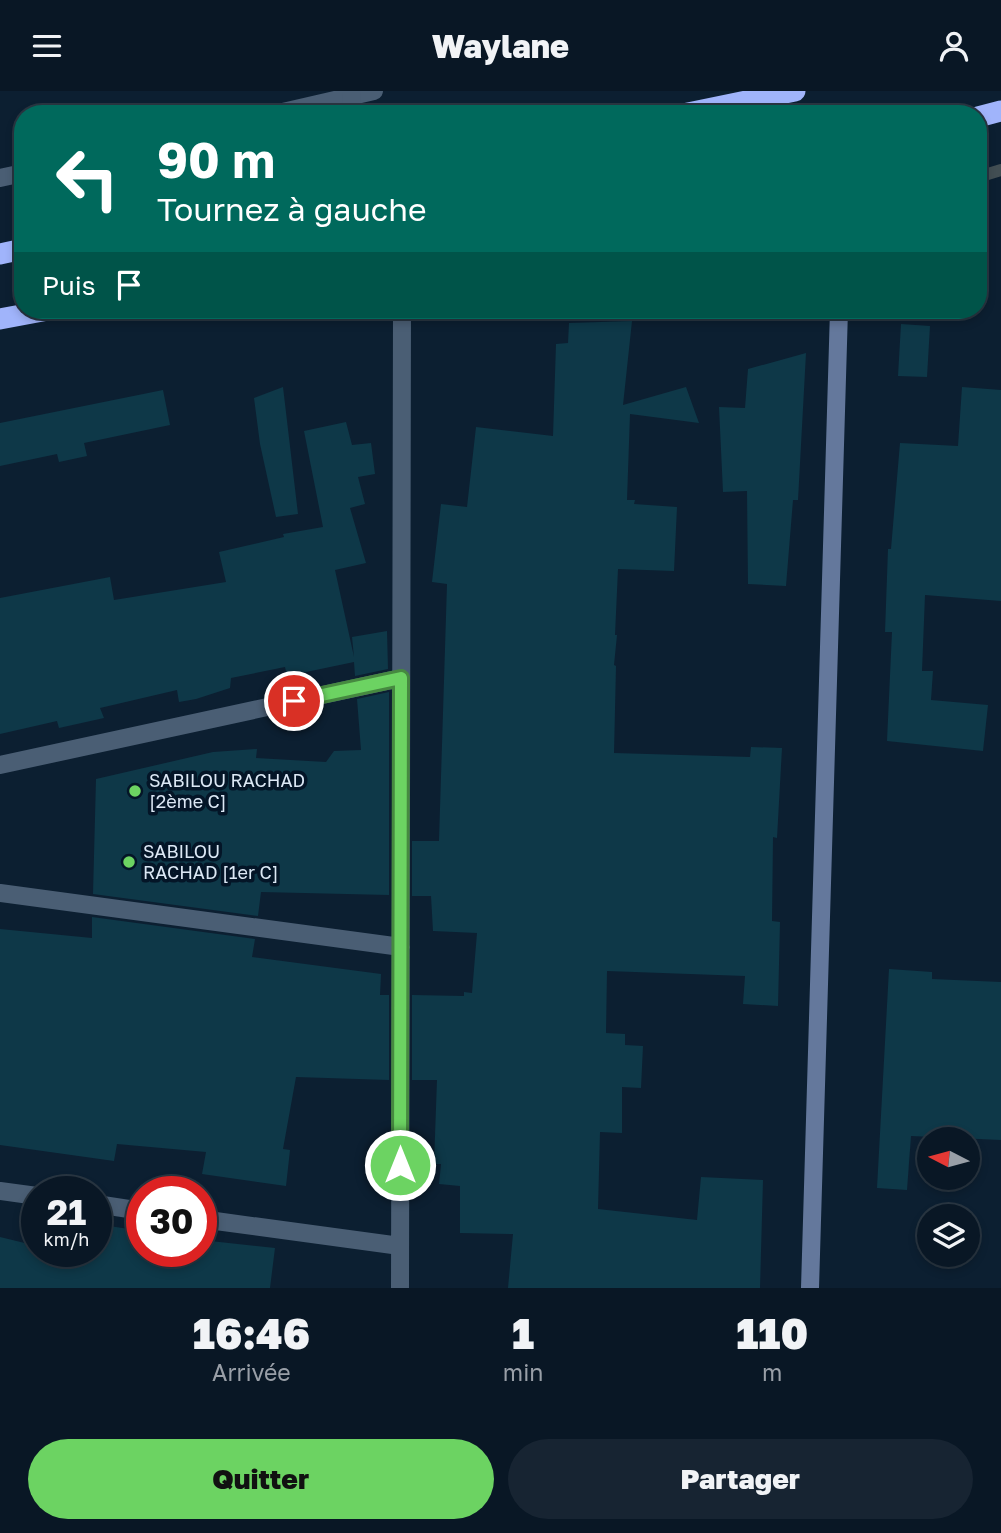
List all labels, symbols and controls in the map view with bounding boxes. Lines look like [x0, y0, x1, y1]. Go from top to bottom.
icon: menu [28, 27, 66, 65]
text: Waylane [432, 27, 569, 65]
icon: person [935, 27, 973, 65]
text: 90 m [157, 130, 275, 189]
icon: left [42, 133, 133, 224]
text: Tournez à gauche [157, 190, 426, 228]
icon: arrive [110, 266, 148, 304]
text: Puis [42, 270, 96, 301]
pin [264, 671, 324, 731]
icon: arrive [275, 682, 313, 720]
place label: SABILOU RACHAD [2ème C] [149, 769, 305, 812]
marker: SABILOU RACHAD [2ème C] [127, 783, 143, 799]
place label: SABILOU RACHAD [1er C] [143, 840, 279, 883]
marker: SABILOU RACHAD [1er C] [121, 854, 137, 870]
north arrow [917, 1127, 980, 1190]
map controls [917, 1127, 980, 1267]
position arrow [363, 1128, 437, 1202]
speed limit sign: 30 [126, 1176, 217, 1267]
text: 21 [47, 1191, 86, 1233]
button: layers [917, 1204, 980, 1267]
text: km/h [44, 1228, 89, 1250]
text: 16:46 [193, 1308, 310, 1358]
text: 1 [512, 1308, 534, 1358]
text: 110 [736, 1308, 808, 1358]
text: Arrivée [212, 1358, 291, 1386]
text: min [503, 1358, 543, 1386]
text: m [762, 1358, 782, 1386]
button: Quitter [28, 1439, 494, 1519]
button: Partager [508, 1439, 973, 1519]

